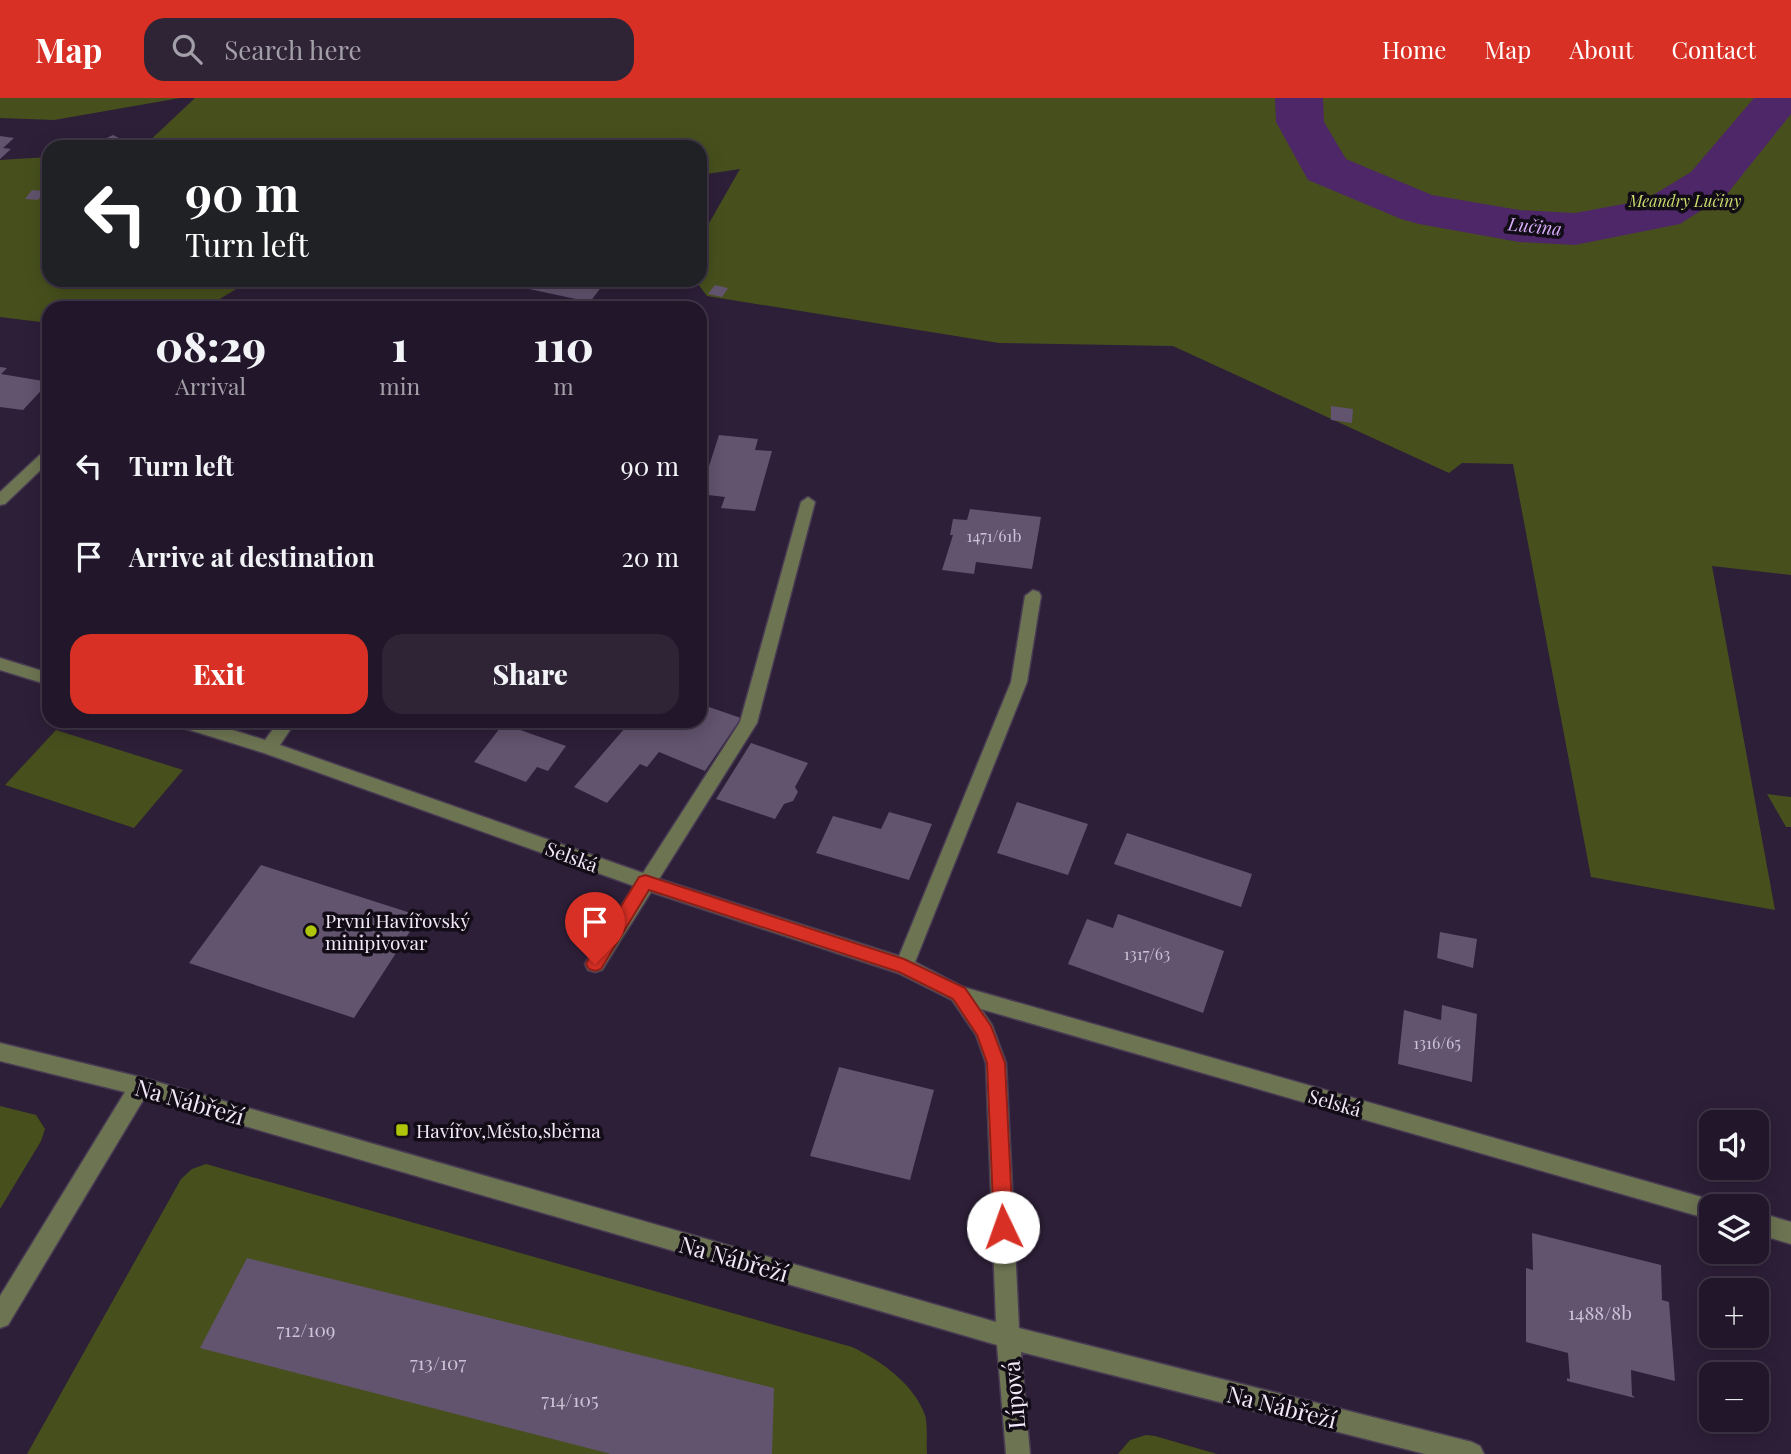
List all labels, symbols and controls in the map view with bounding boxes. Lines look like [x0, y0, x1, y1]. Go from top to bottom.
search box [144, 18, 634, 81]
text: Map [35, 27, 102, 71]
icon: search [168, 30, 206, 68]
text: Search here [224, 32, 362, 67]
text: Home [1382, 33, 1446, 65]
text: Map [1484, 33, 1531, 65]
text: About [1569, 33, 1633, 65]
text: Contact [1671, 33, 1756, 65]
text: 90 m [185, 159, 299, 224]
icon: left [70, 168, 161, 259]
park label: Meandry Lučiny [1628, 190, 1741, 211]
water label: Lučina [1506, 211, 1563, 241]
text: Turn left [185, 222, 309, 265]
text: 08:29 [155, 317, 266, 373]
text: 1 [392, 317, 408, 373]
text: 110 [533, 317, 594, 373]
text: Arrival [175, 370, 246, 401]
text: min [379, 370, 420, 401]
text: m [553, 370, 574, 401]
icon: left [70, 447, 108, 485]
text: Turn left [129, 448, 234, 483]
text: 90 m [621, 448, 679, 483]
house number: 1471/61b [967, 525, 1021, 546]
icon: arrive [70, 538, 108, 576]
text: Arrive at destination [129, 539, 375, 574]
text: 20 m [621, 539, 679, 574]
button: Exit [70, 634, 368, 714]
button: Share [382, 634, 679, 714]
street label: Selská [542, 835, 602, 878]
pin [565, 892, 625, 964]
icon: arrive [576, 903, 614, 941]
place label: První Havířovský minipivovar [325, 907, 470, 955]
marker: První Havířovský minipivovar [303, 923, 319, 939]
house number: 1317/63 [1124, 943, 1170, 964]
house number: 1316/65 [1413, 1032, 1461, 1053]
street label: Na Nábřeží [132, 1071, 248, 1131]
street label: Selská [1306, 1082, 1365, 1122]
map controls [1699, 1110, 1769, 1432]
button: sound [1699, 1110, 1769, 1180]
place label: Havířov,Město,sběrna [416, 1117, 601, 1143]
marker: Havířov,Město,sběrna [394, 1122, 410, 1138]
position arrow [966, 1190, 1040, 1264]
button: layers [1699, 1194, 1769, 1264]
street label: Na Nábřeží [676, 1228, 792, 1288]
button: + [1699, 1278, 1769, 1348]
house number: 1488/8b [1568, 1299, 1632, 1325]
house number: 712/109 [276, 1316, 336, 1342]
house number: 713/107 [410, 1349, 466, 1375]
street label: Lípová [995, 1359, 1031, 1431]
button: − [1699, 1362, 1769, 1432]
street label: Na Nábřeží [1224, 1377, 1340, 1435]
house number: 714/105 [541, 1386, 599, 1412]

